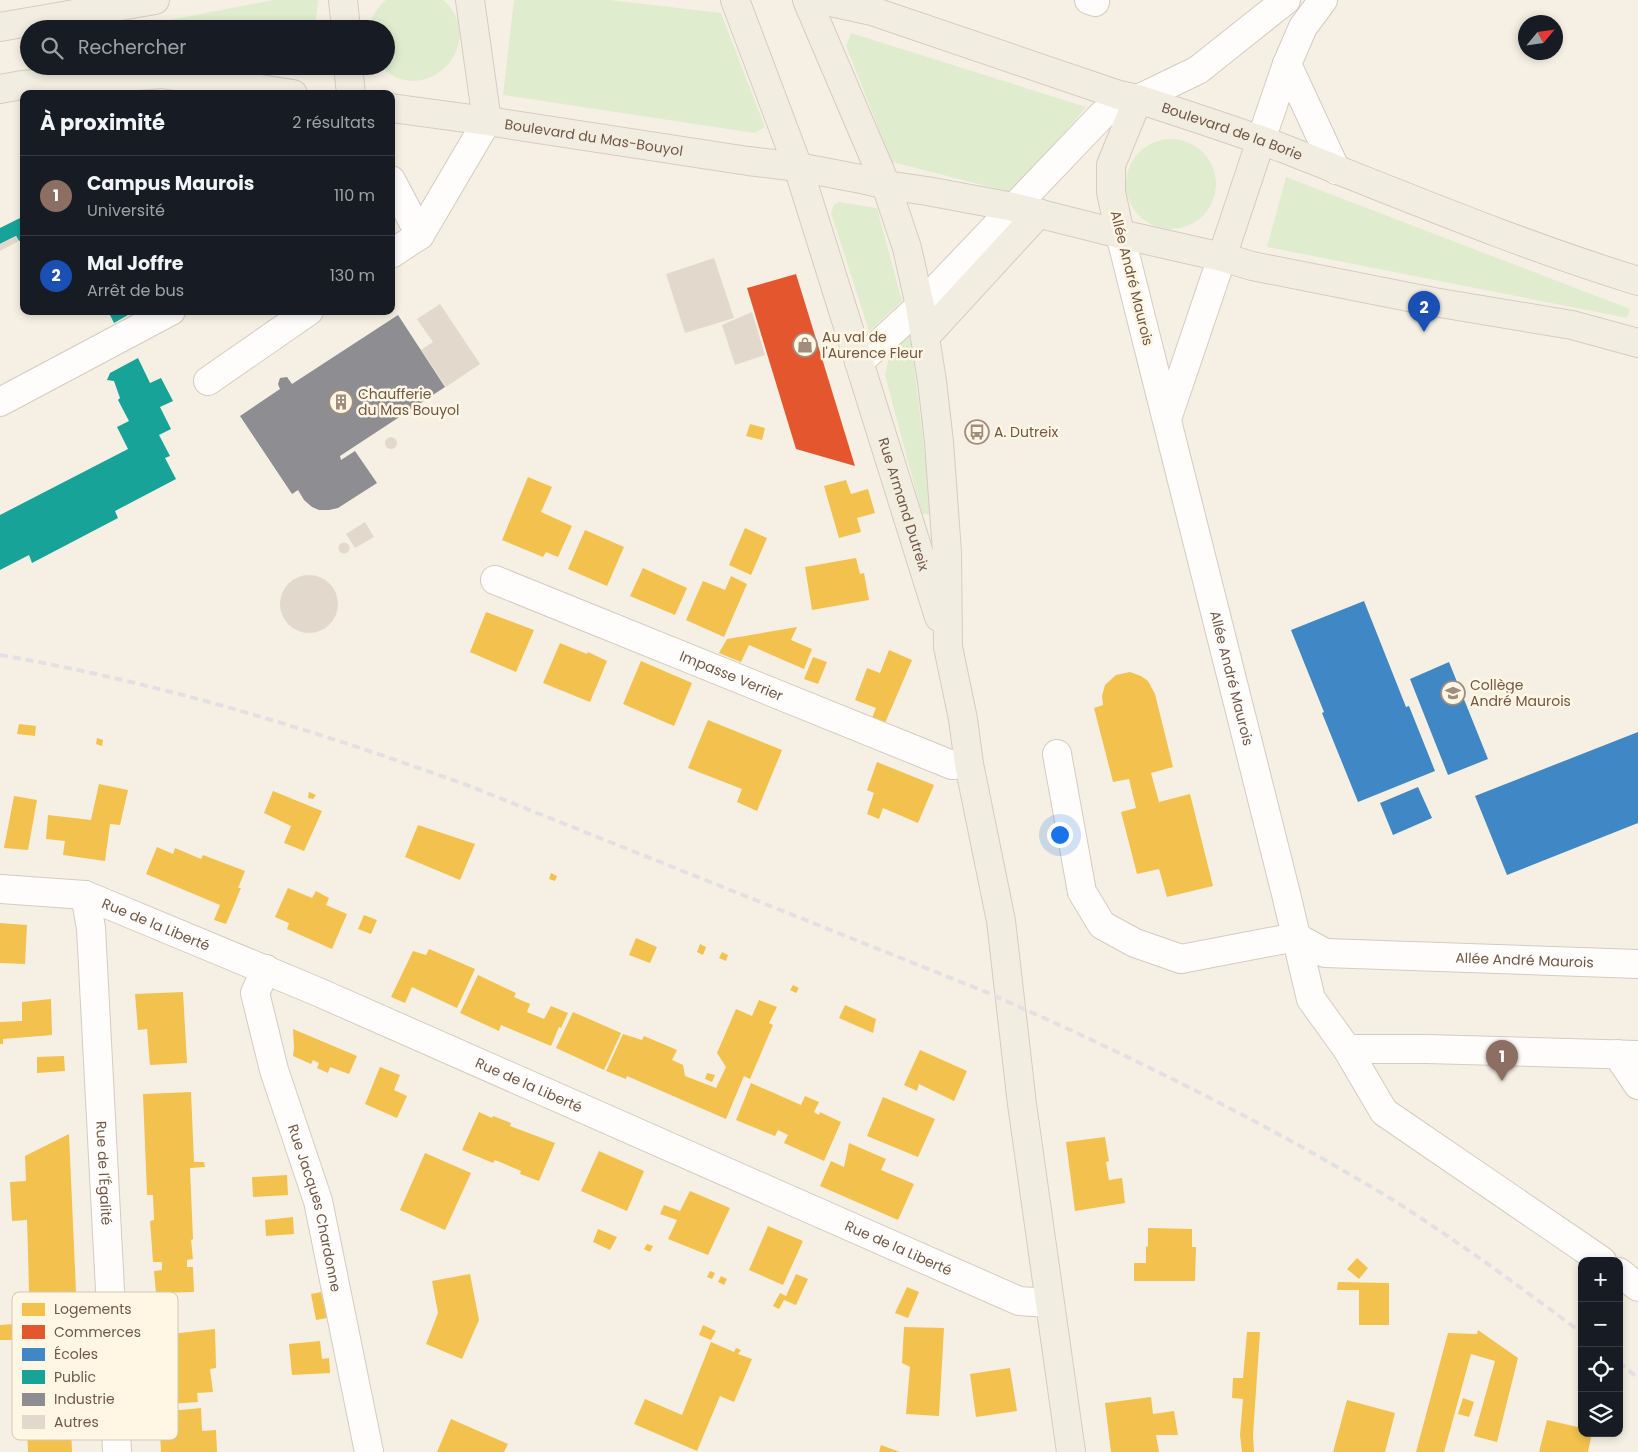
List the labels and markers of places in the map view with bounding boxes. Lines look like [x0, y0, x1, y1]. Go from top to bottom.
pin: 2 [1408, 291, 1440, 332]
place label: Au val de l'Aurence Fleur [822, 327, 923, 363]
shop icon: Au val de l'Aurence Fleur [792, 332, 818, 358]
place label: Chaufferie du Mas Bouyol [358, 384, 460, 420]
building icon: Chaufferie du Mas Bouyol [328, 389, 354, 415]
bus stop icon: A. Dutreix [964, 419, 990, 445]
place label: A. Dutreix [994, 422, 1058, 442]
place label: Collège André Maurois [1470, 675, 1571, 711]
school or university icon: Collège André Maurois [1440, 680, 1466, 706]
pin: 1 [1486, 1040, 1518, 1081]

